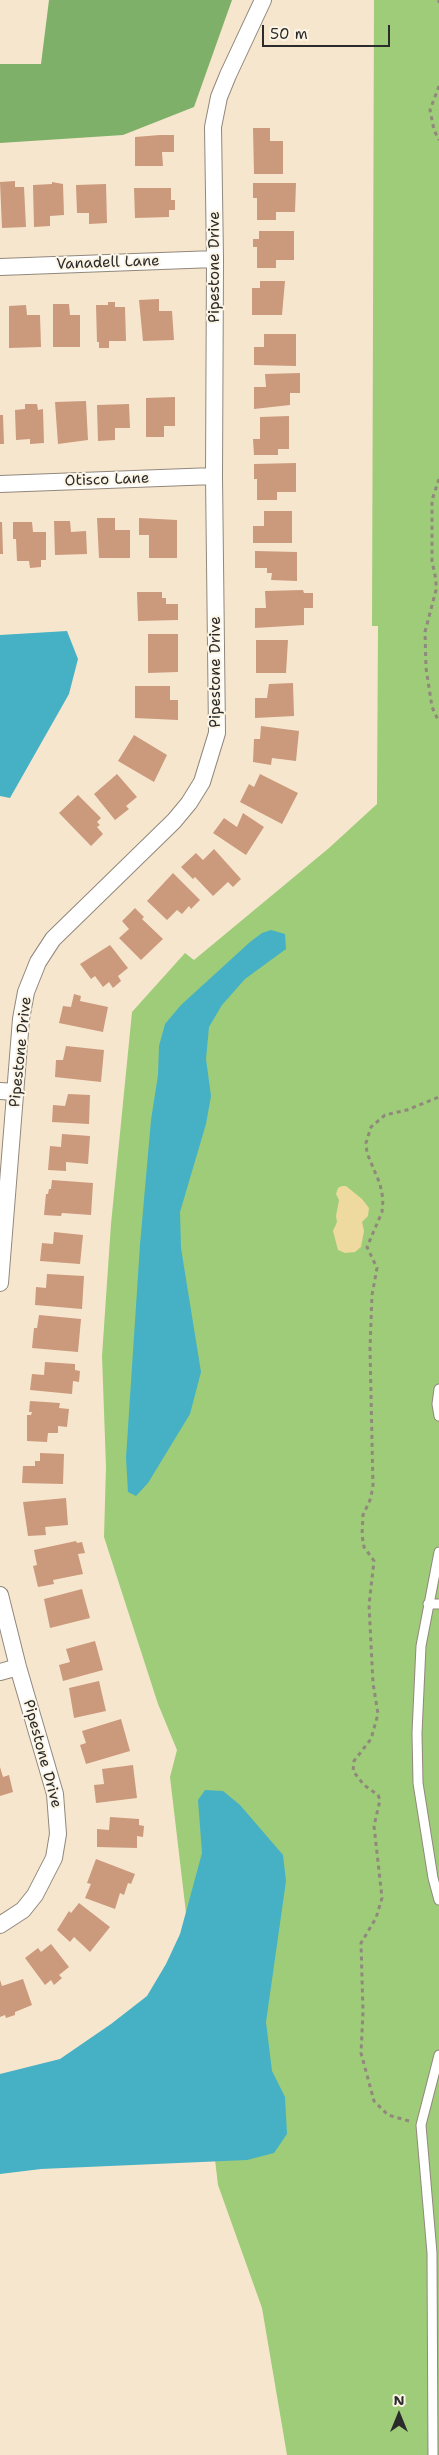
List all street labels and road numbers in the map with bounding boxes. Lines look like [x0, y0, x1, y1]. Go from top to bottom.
street label: Pipestone Drive [206, 211, 224, 323]
street label: Vanadell Lane [56, 252, 160, 274]
street label: Otisco Lane [64, 470, 150, 490]
street label: Pipestone Drive [207, 616, 225, 728]
street label: Pipestone Drive [6, 996, 36, 1108]
street label: Pipestone Drive [19, 1698, 65, 1810]

